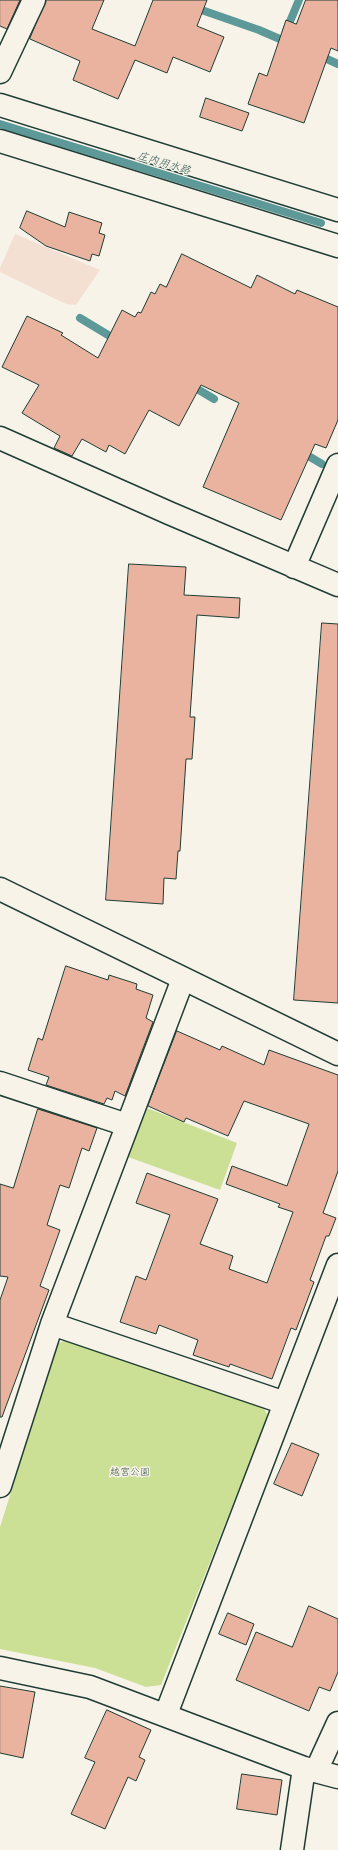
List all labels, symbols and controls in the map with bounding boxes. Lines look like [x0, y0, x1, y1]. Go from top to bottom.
water label: 庄内用水路 [136, 149, 192, 177]
park label: 越宮公園 [110, 1466, 150, 1478]

